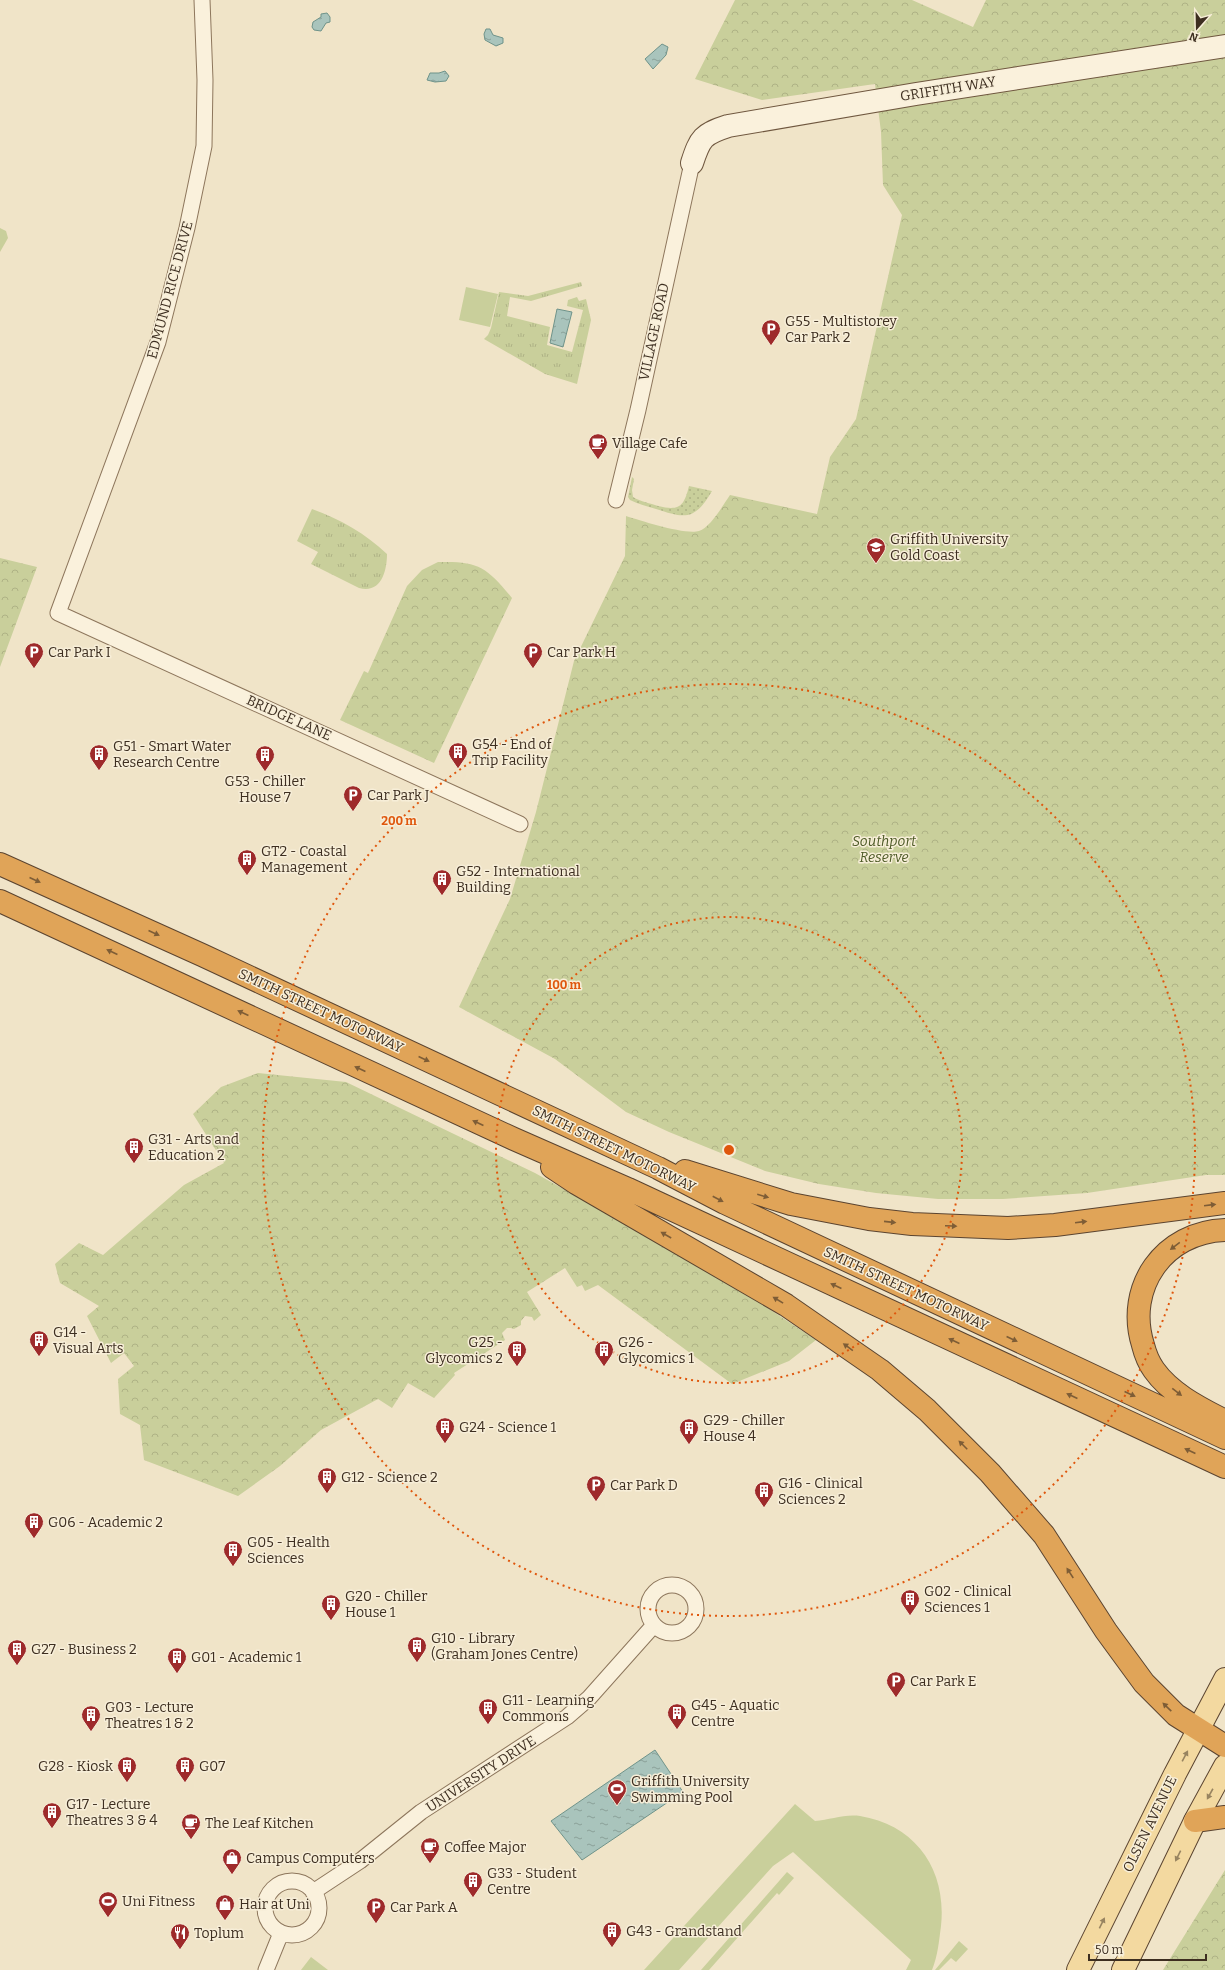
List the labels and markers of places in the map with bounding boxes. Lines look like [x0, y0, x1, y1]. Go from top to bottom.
place label: G55 - Multistorey Car Park 2 [785, 313, 898, 346]
parking icon: G55 - Multistorey Car Park 2 [760, 318, 782, 346]
cafe icon: Village Cafe [587, 432, 609, 460]
place label: Village Cafe [612, 435, 688, 452]
place label: Griffith University Gold Coast [890, 531, 1009, 564]
school or university icon: Griffith University Gold Coast [865, 536, 887, 564]
parking icon: Car Park I [23, 641, 45, 669]
parking icon: Car Park H [522, 641, 544, 669]
place label: Car Park I [48, 644, 111, 661]
place label: Car Park H [547, 644, 616, 661]
place label: G54 - End of Trip Facility [472, 736, 553, 769]
place label: G51 - Smart Water Research Centre [113, 738, 231, 771]
building icon: G54 - End of Trip Facility [447, 741, 469, 769]
building icon: G51 - Smart Water Research Centre [88, 743, 110, 771]
building icon: G53 - Chiller House 7 [254, 744, 276, 772]
place label: G53 - Chiller House 7 [225, 773, 305, 806]
parking icon: Car Park J [342, 784, 364, 812]
place label: Car Park J [367, 787, 430, 804]
place label: GT2 - Coastal Management [261, 843, 348, 876]
building icon: GT2 - Coastal Management [236, 848, 258, 876]
place label: G52 - International Building [456, 863, 580, 896]
building icon: G52 - International Building [431, 868, 453, 896]
place label: G31 - Arts and Education 2 [148, 1131, 239, 1164]
building icon: G31 - Arts and Education 2 [123, 1136, 145, 1164]
centre of rings [722, 1143, 736, 1157]
place label: G14 - Visual Arts [53, 1324, 124, 1357]
building icon: G14 - Visual Arts [28, 1329, 50, 1357]
place label: G25 - Glycomics 2 [425, 1334, 503, 1367]
place label: G26 - Glycomics 1 [618, 1334, 694, 1367]
building icon: G25 - Glycomics 2 [506, 1339, 528, 1367]
building icon: G26 - Glycomics 1 [593, 1339, 615, 1367]
place label: G29 - Chiller House 4 [703, 1412, 785, 1445]
building icon: G24 - Science 1 [434, 1416, 456, 1444]
building icon: G29 - Chiller House 4 [678, 1417, 700, 1445]
place label: G24 - Science 1 [459, 1419, 556, 1436]
building icon: G12 - Science 2 [316, 1466, 338, 1494]
place label: G12 - Science 2 [341, 1469, 438, 1486]
parking icon: Car Park D [585, 1474, 607, 1502]
place label: G16 - Clinical Sciences 2 [778, 1475, 863, 1508]
place label: Car Park D [610, 1477, 678, 1494]
building icon: G16 - Clinical Sciences 2 [753, 1480, 775, 1508]
building icon: G06 - Academic 2 [23, 1511, 45, 1539]
place label: G06 - Academic 2 [48, 1514, 163, 1531]
place label: G05 - Health Sciences [247, 1534, 330, 1567]
building icon: G05 - Health Sciences [222, 1539, 244, 1567]
place label: G02 - Clinical Sciences 1 [924, 1583, 1011, 1616]
place label: G20 - Chiller House 1 [345, 1588, 427, 1621]
building icon: G02 - Clinical Sciences 1 [899, 1588, 921, 1616]
building icon: G20 - Chiller House 1 [320, 1593, 342, 1621]
place label: G10 - Library (Graham Jones Centre) [431, 1630, 578, 1663]
building icon: G10 - Library (Graham Jones Centre) [406, 1635, 428, 1663]
building icon: G27 - Business 2 [6, 1638, 28, 1666]
place label: G27 - Business 2 [31, 1641, 137, 1658]
building icon: G01 - Academic 1 [166, 1646, 188, 1674]
place label: G01 - Academic 1 [191, 1649, 302, 1666]
parking icon: Car Park E [885, 1670, 907, 1698]
place label: Car Park E [910, 1673, 976, 1690]
place label: G11 - Learning Commons [502, 1692, 594, 1725]
building icon: G11 - Learning Commons [477, 1697, 499, 1725]
place label: G45 - Aquatic Centre [691, 1697, 780, 1730]
place label: G03 - Lecture Theatres 1 & 2 [105, 1699, 194, 1732]
building icon: G45 - Aquatic Centre [666, 1702, 688, 1730]
building icon: G03 - Lecture Theatres 1 & 2 [80, 1704, 102, 1732]
building icon: G28 - Kiosk [116, 1755, 138, 1783]
building icon: G07 [174, 1755, 196, 1783]
place label: G28 - Kiosk [38, 1758, 113, 1775]
place label: G07 [199, 1758, 225, 1775]
place label: Griffith University Swimming Pool [631, 1773, 750, 1806]
sports icon: Griffith University Swimming Pool [606, 1778, 628, 1806]
place label: G17 - Lecture Theatres 3 & 4 [66, 1796, 158, 1829]
building icon: G17 - Lecture Theatres 3 & 4 [41, 1801, 63, 1829]
cafe icon: The Leaf Kitchen [180, 1812, 202, 1840]
place label: The Leaf Kitchen [205, 1815, 314, 1832]
cafe icon: Coffee Major [419, 1836, 441, 1864]
place label: Coffee Major [444, 1839, 526, 1856]
shop icon: Campus Computers [221, 1847, 243, 1875]
place label: Campus Computers [246, 1850, 375, 1867]
place label: G33 - Student Centre [487, 1865, 577, 1898]
building icon: G33 - Student Centre [462, 1870, 484, 1898]
sports icon: Uni Fitness [97, 1890, 119, 1918]
place label: Uni Fitness [122, 1893, 195, 1910]
shop icon: Hair at Uni [214, 1893, 236, 1921]
place label: Hair at Uni [239, 1896, 310, 1913]
parking icon: Car Park A [365, 1896, 387, 1924]
place label: Car Park A [390, 1899, 458, 1916]
building icon: G43 - Grandstand [601, 1920, 623, 1948]
restaurant icon: Toplum [169, 1922, 191, 1950]
place label: G43 - Grandstand [626, 1923, 742, 1940]
place label: Toplum [194, 1925, 245, 1942]

